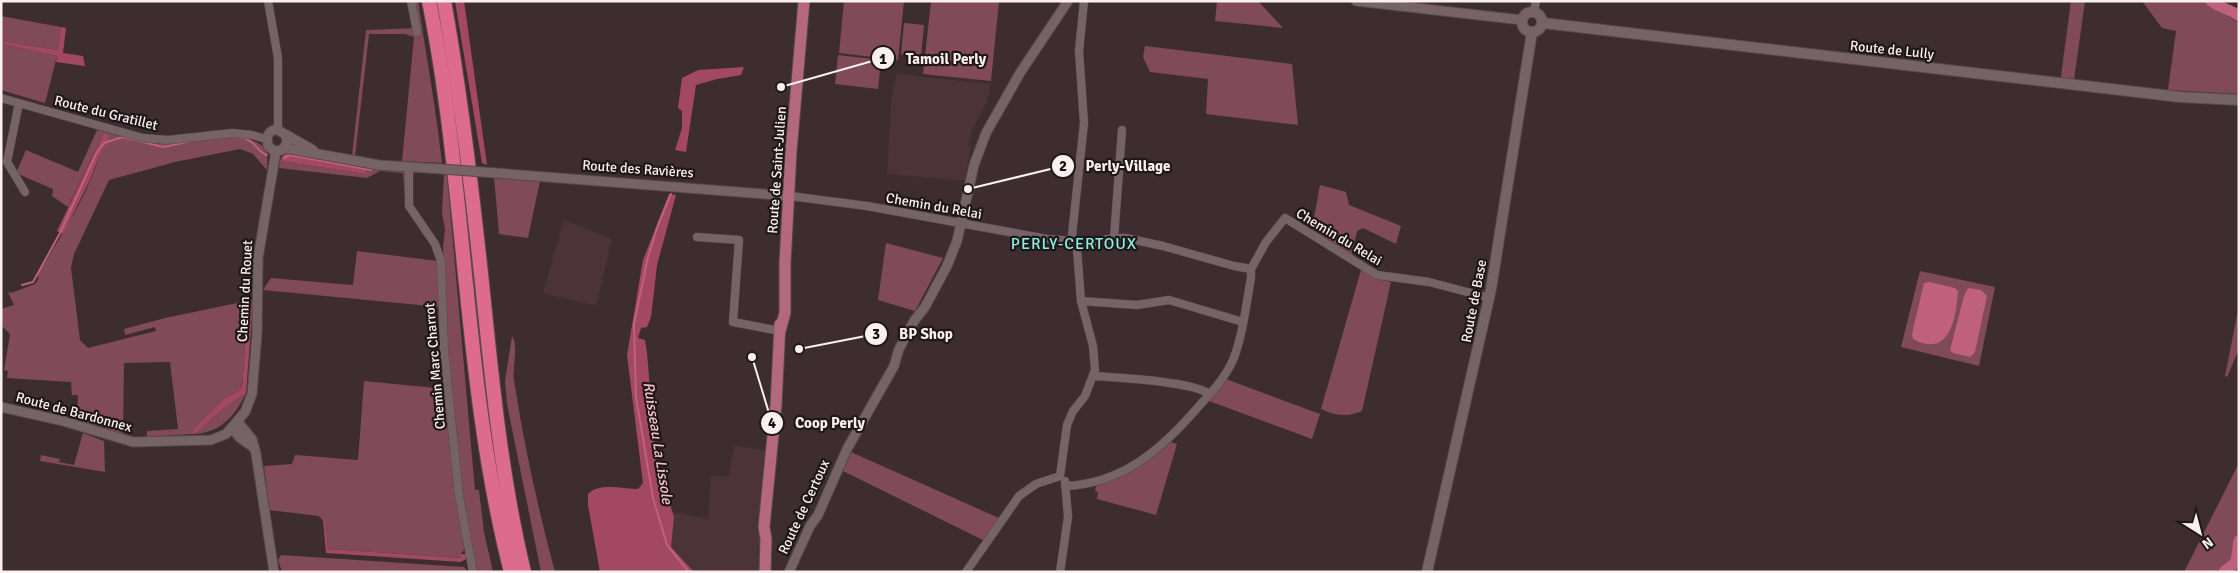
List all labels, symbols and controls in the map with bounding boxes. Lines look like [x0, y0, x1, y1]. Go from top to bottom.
street label: Route de Lully [1849, 37, 1935, 63]
callout: Tamoil Perly [870, 43, 996, 73]
text: 1 [879, 50, 887, 68]
text: Tamoil Perly [906, 50, 987, 68]
street label: Route du Gratillet [53, 92, 159, 134]
street label: Route de Saint-Julien [764, 106, 790, 234]
callout: Perly-Village [1051, 151, 1181, 181]
street label: Route des Ravières [582, 157, 694, 181]
text: 2 [1059, 157, 1067, 175]
text: Perly-Village [1085, 157, 1171, 175]
street label: Chemin du Relai [885, 189, 983, 223]
street label: Chemin du Relai [1293, 205, 1385, 269]
district label: PERLY-CERTOUX [1011, 234, 1137, 254]
street label: Chemin du Rouet [234, 240, 256, 342]
street label: Route de Base [1458, 258, 1490, 344]
street label: Chemin Marc Charrot [421, 302, 449, 430]
callout: BP Shop [864, 319, 962, 349]
text: 3 [872, 325, 880, 343]
text: BP Shop [899, 325, 953, 343]
water label: Ruisseau La Lissole [639, 381, 677, 507]
street label: Route de Bardonnex [14, 388, 134, 436]
callout: Coop Perly [760, 408, 875, 438]
text: 4 [768, 414, 776, 432]
text: Coop Perly [795, 414, 866, 432]
street label: Route de Certoux [775, 456, 834, 557]
north arrow [2175, 508, 2225, 558]
text: N [2198, 533, 2216, 553]

